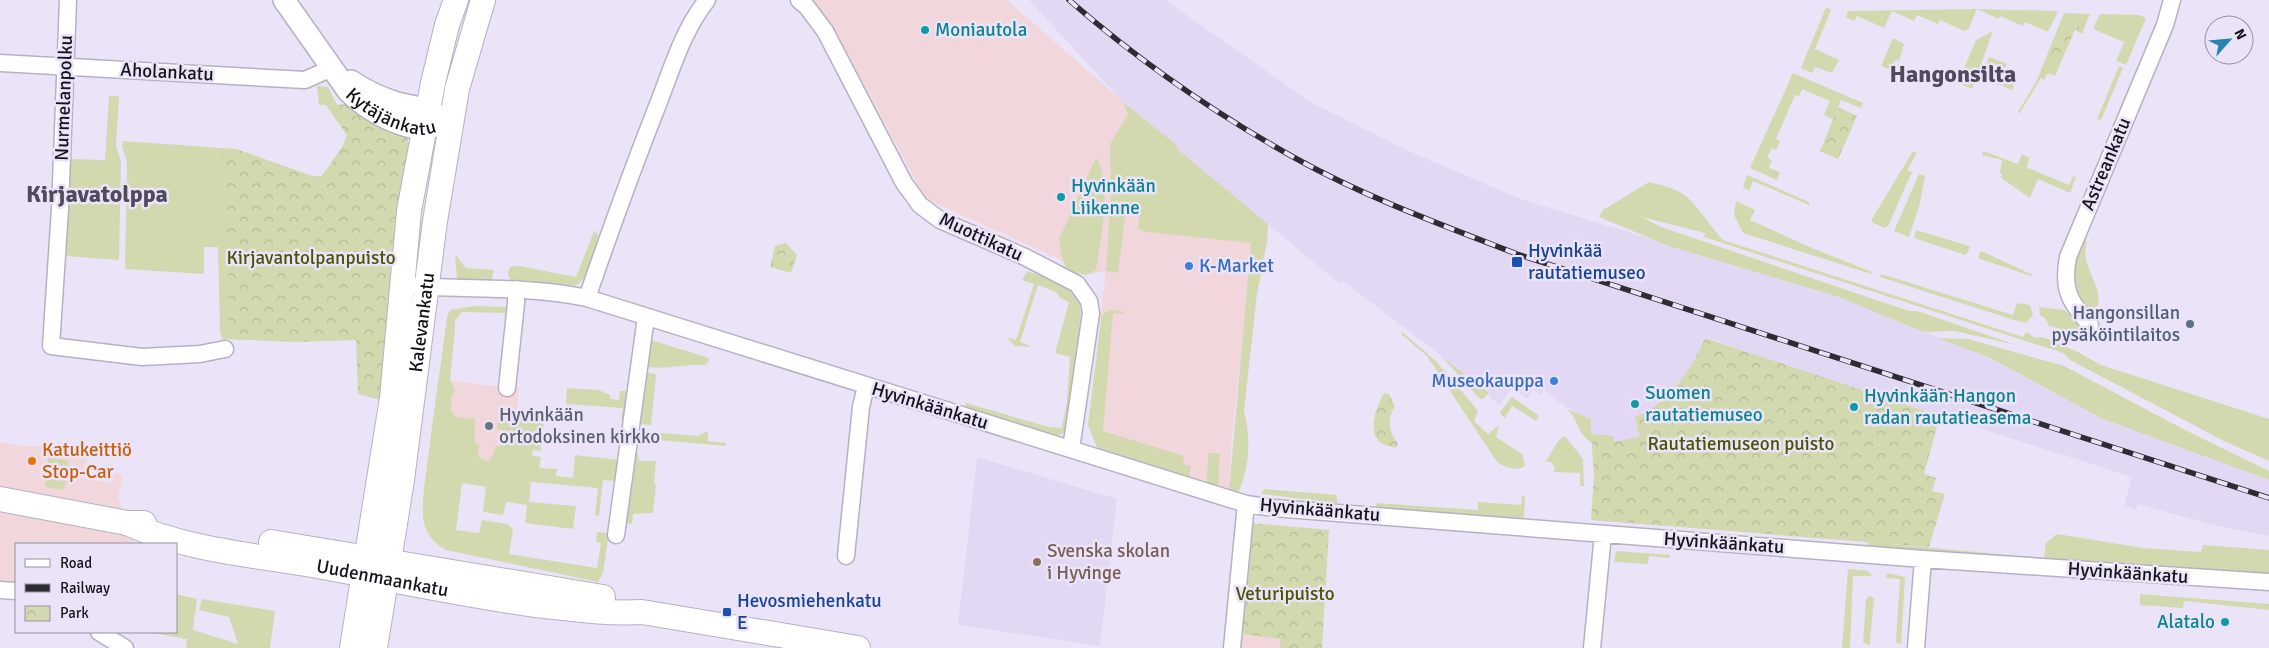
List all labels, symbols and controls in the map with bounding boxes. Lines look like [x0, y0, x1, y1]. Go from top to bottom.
north arrow [2204, 15, 2254, 65]
place label: Moniautola [935, 18, 1027, 42]
marker: Moniautola [919, 24, 931, 36]
text: N [2230, 26, 2250, 43]
street label: Nurmelanpolku [50, 35, 78, 161]
street label: Aholankatu [120, 58, 214, 86]
district label: Hangonsilta [1890, 59, 2016, 89]
street label: Kytäjänkatu [340, 83, 439, 141]
street label: Astreankatu [2076, 114, 2136, 214]
place label: Hyvinkään Liikenne [1071, 174, 1156, 220]
district label: Kirjavatolppa [26, 179, 168, 209]
marker: Hyvinkään Liikenne [1055, 191, 1067, 203]
street label: Muottikatu [935, 207, 1027, 267]
place label: Hyvinkää rautatiemuseo [1528, 239, 1646, 285]
park label: Kirjavantolpanpuisto [226, 246, 396, 270]
place label: K-Market [1199, 254, 1274, 278]
marker: Hyvinkää rautatiemuseo [1510, 255, 1524, 269]
marker: K-Market [1183, 260, 1195, 272]
street label: Kalevankatu [404, 271, 440, 374]
place label: Hangonsillan pysäköintilaitos [2052, 301, 2180, 347]
marker: Hangonsillan pysäköintilaitos [2184, 318, 2196, 330]
place label: Museokauppa [1431, 369, 1544, 393]
marker: Museokauppa [1548, 375, 1560, 387]
street label: Hyvinkäänkatu [869, 377, 991, 435]
place label: Suomen rautatiemuseo [1645, 381, 1763, 427]
place label: Hyvinkään Hangon radan rautatieasema [1864, 384, 2031, 430]
marker: Suomen rautatiemuseo [1629, 398, 1641, 410]
marker: Hyvinkään Hangon radan rautatieasema [1848, 401, 1860, 413]
place label: Hyvinkään ortodoksinen kirkko [499, 403, 660, 449]
marker: Hyvinkään ortodoksinen kirkko [483, 420, 495, 432]
park label: Rautatiemuseon puisto [1648, 432, 1835, 456]
place label: Katukeittiö Stop-Car [42, 438, 132, 484]
marker: Katukeittiö Stop-Car [26, 455, 38, 467]
street label: Hyvinkäänkatu [1259, 493, 1381, 527]
street label: Hyvinkäänkatu [1663, 527, 1785, 559]
place label: Svenska skolan i Hyvinge [1047, 539, 1170, 585]
legend [15, 543, 178, 633]
text: Road [60, 554, 92, 572]
street label: Uudenmaankatu [314, 554, 450, 602]
marker: Svenska skolan i Hyvinge [1031, 556, 1043, 568]
street label: Hyvinkäänkatu [2067, 557, 2189, 589]
text: Railway [60, 579, 110, 597]
park label: Veturipuisto [1235, 582, 1335, 606]
place label: Hevosmiehenkatu E [737, 589, 882, 635]
text: Park [60, 604, 89, 622]
marker: Hevosmiehenkatu E [721, 606, 733, 618]
place label: Alatalo [2157, 610, 2215, 634]
marker: Alatalo [2219, 616, 2231, 628]

